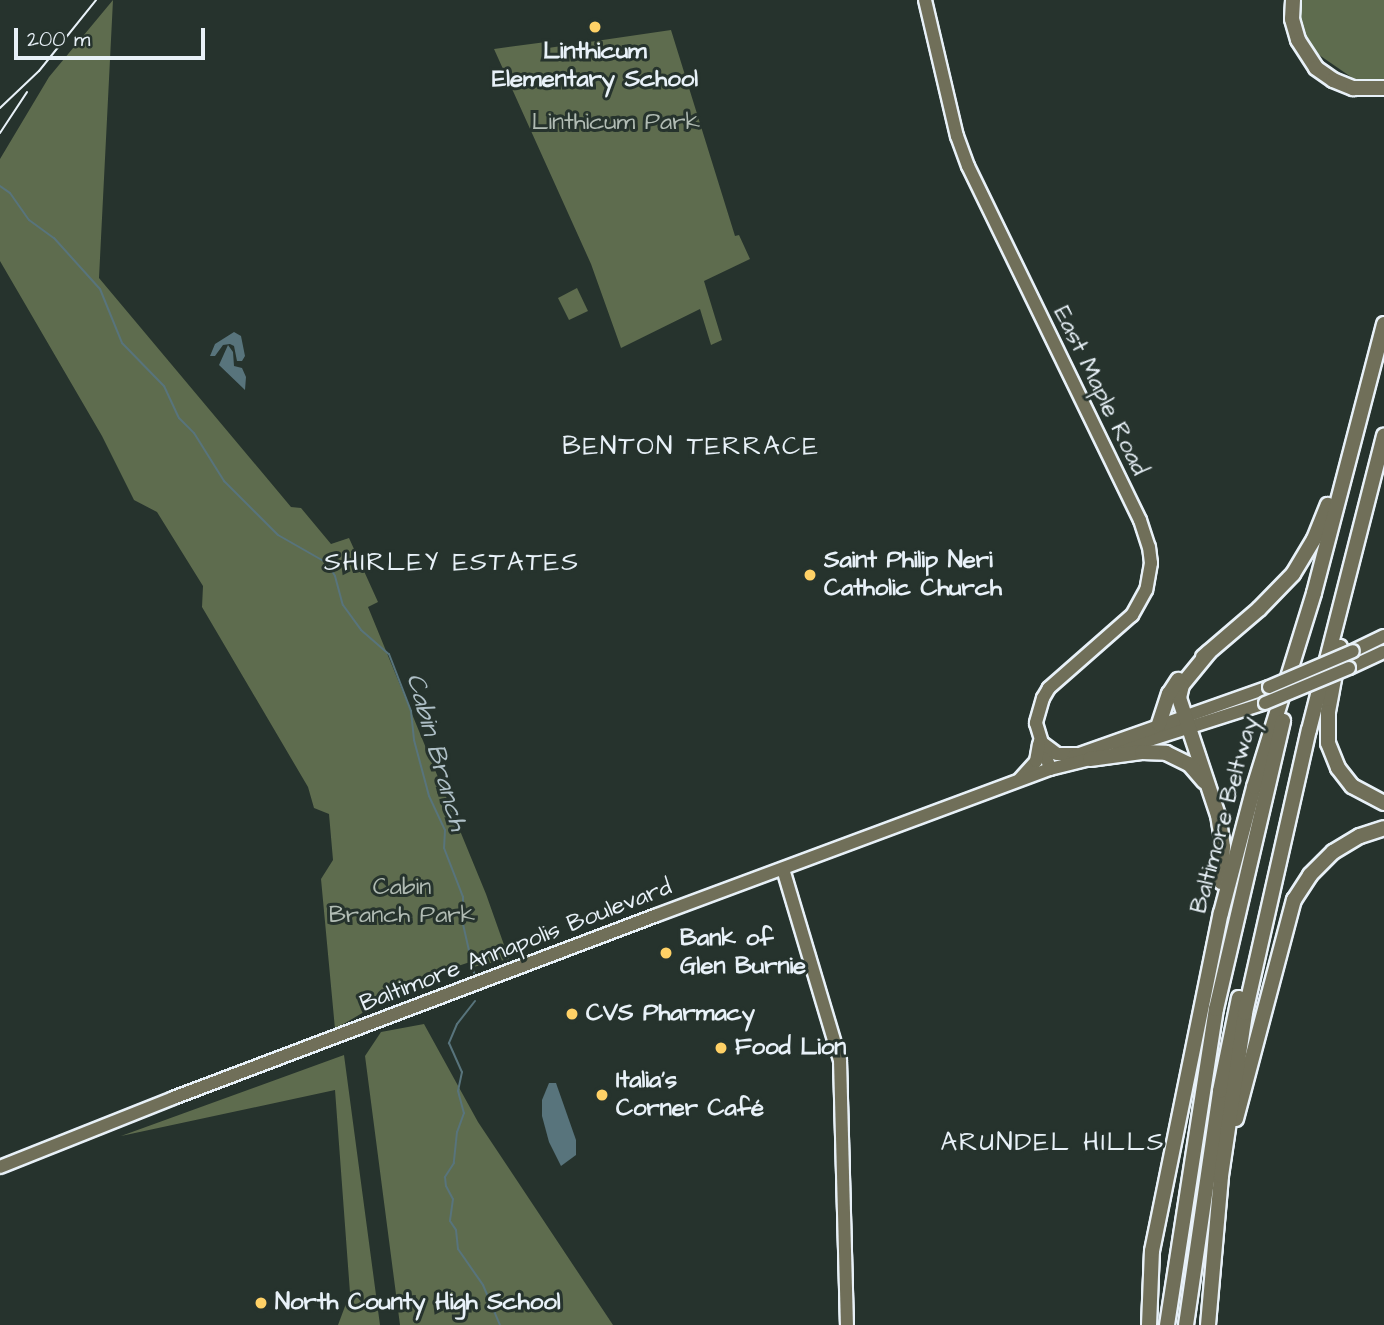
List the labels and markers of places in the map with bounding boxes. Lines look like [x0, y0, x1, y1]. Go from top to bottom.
marker: Linthicum Elementary School [587, 19, 603, 35]
place label: Linthicum Elementary School [492, 38, 698, 94]
place label: Saint Philip Neri Catholic Church [824, 547, 1002, 603]
marker: Saint Philip Neri Catholic Church [802, 567, 818, 583]
place label: Bank of Glen Burnie [680, 925, 806, 981]
marker: Bank of Glen Burnie [658, 945, 674, 961]
place label: CVS Pharmacy [586, 1000, 755, 1028]
marker: CVS Pharmacy [564, 1006, 580, 1022]
place label: Food Lion [735, 1034, 846, 1062]
marker: Food Lion [713, 1040, 729, 1056]
place label: Italia's Corner Café [616, 1067, 764, 1123]
marker: Italia's Corner Café [594, 1087, 610, 1103]
place label: North County High School [275, 1289, 560, 1317]
marker: North County High School [253, 1295, 269, 1311]

